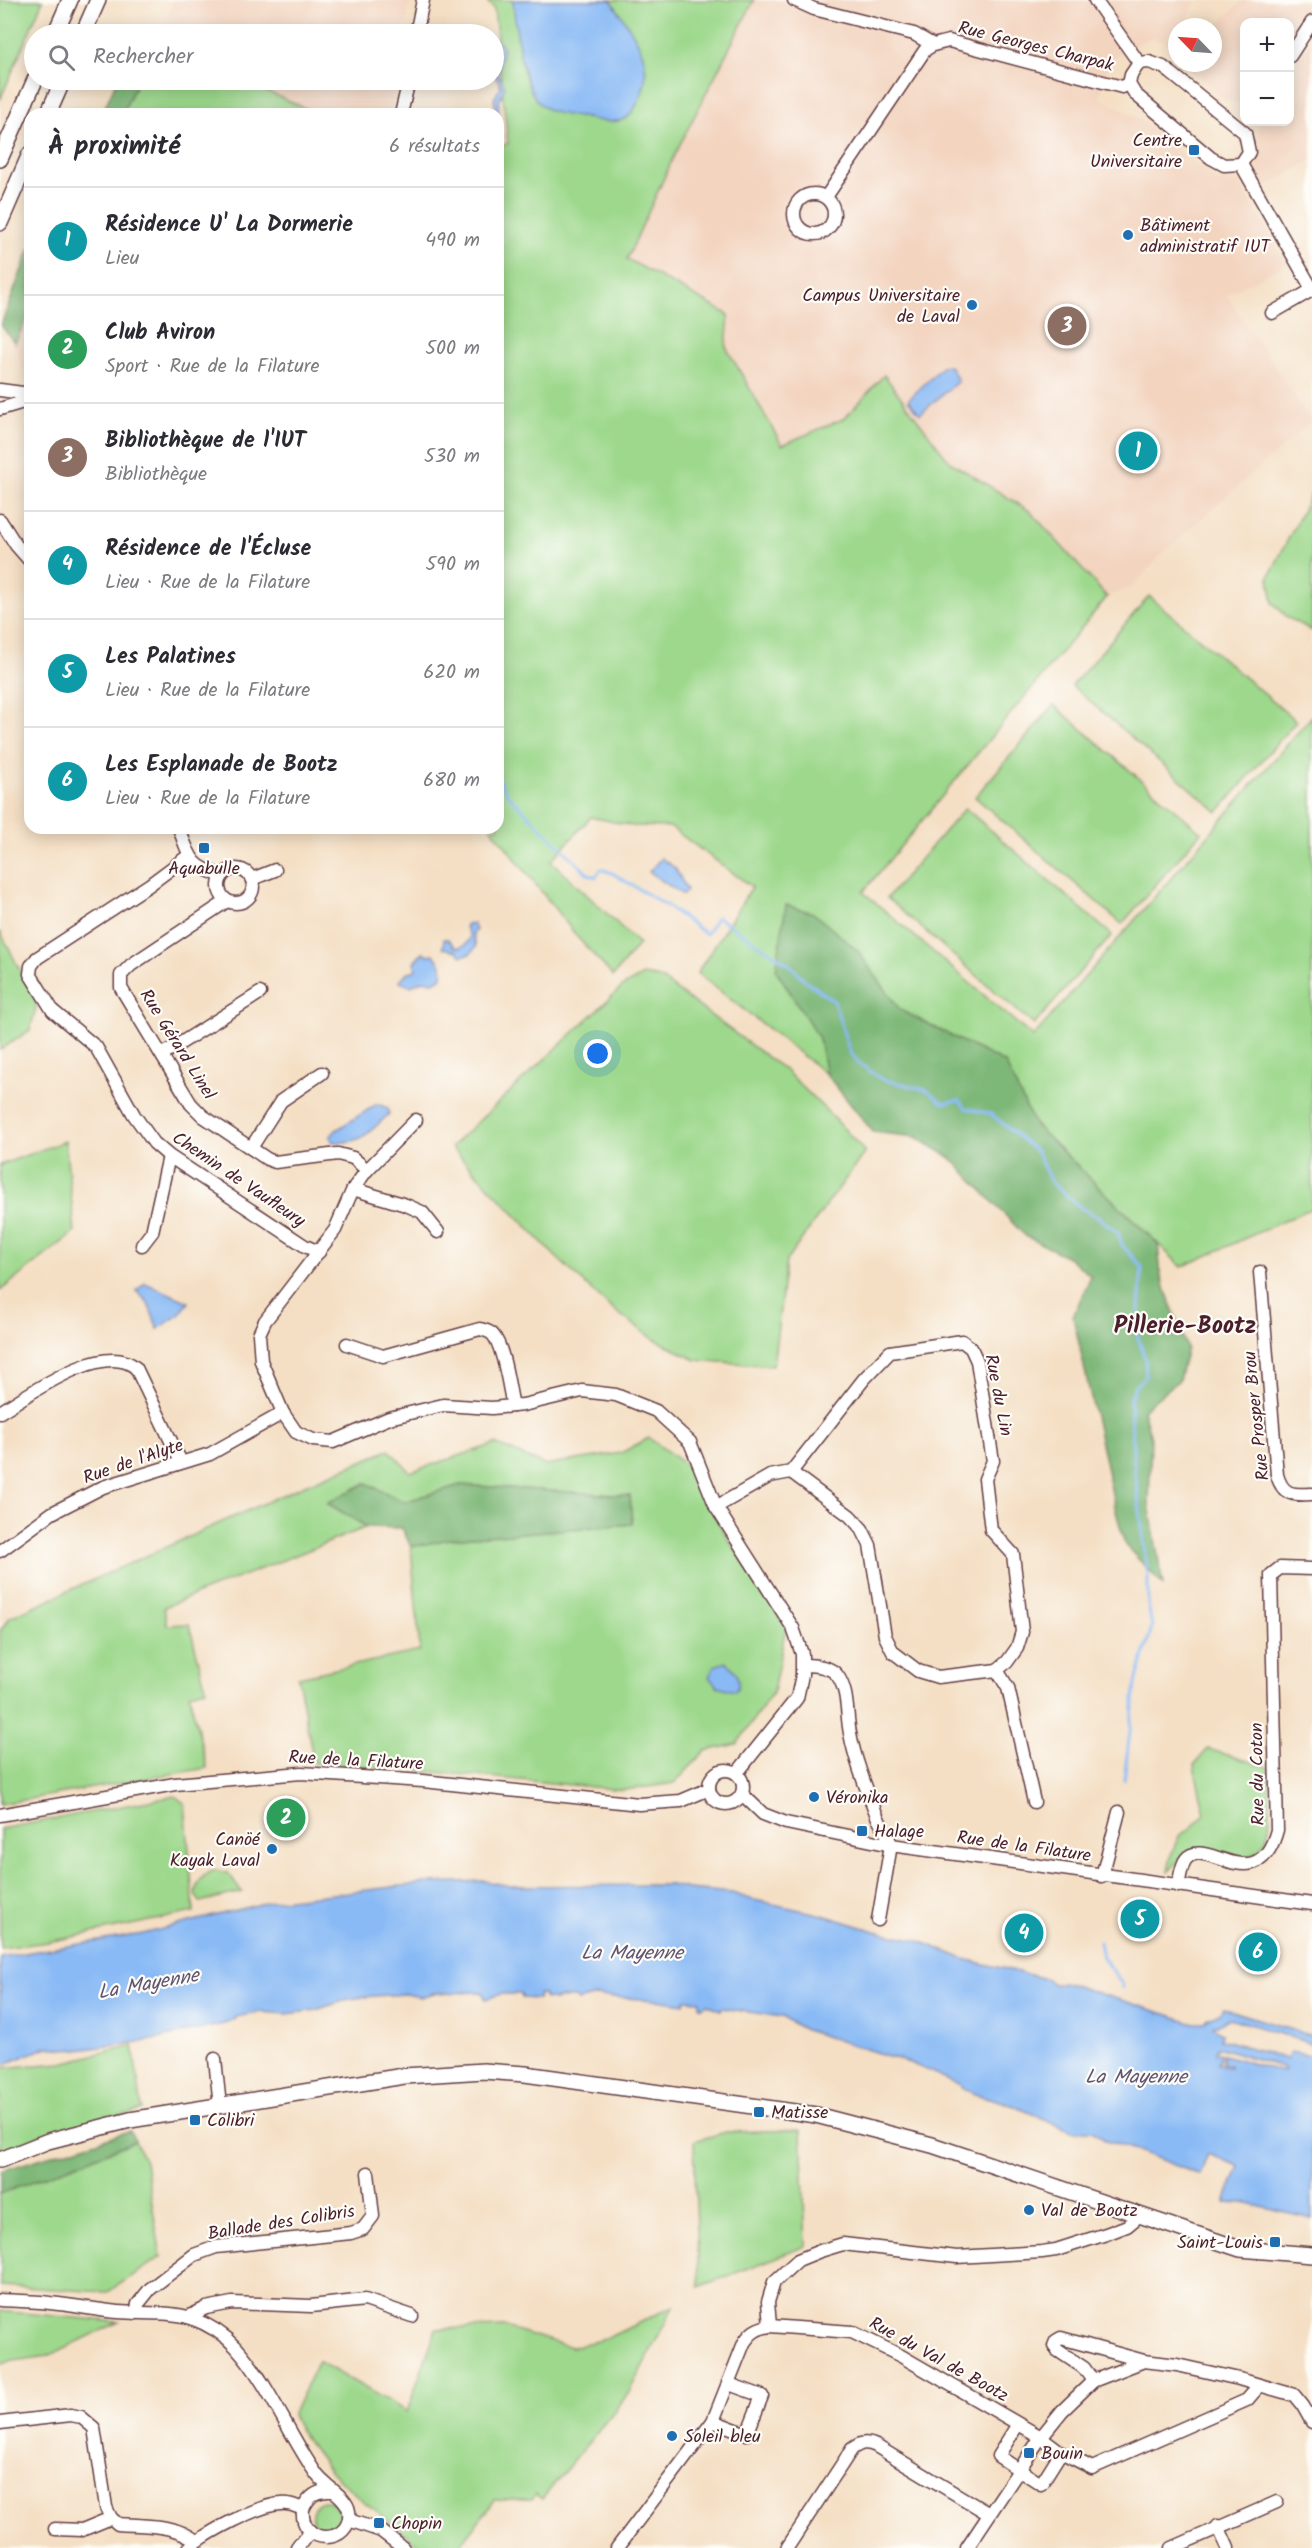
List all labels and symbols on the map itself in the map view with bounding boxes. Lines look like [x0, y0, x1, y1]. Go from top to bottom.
street label: Rue Georges Charpak [955, 14, 1117, 81]
north arrow [1168, 18, 1222, 72]
place label: Centre Universitaire [1090, 127, 1182, 177]
marker: Centre Universitaire [1187, 143, 1201, 157]
place label: Bâtiment administratif IUT [1140, 212, 1272, 262]
marker: Bâtiment administratif IUT [1121, 228, 1135, 242]
place label: Campus Universitaire de Laval [802, 282, 961, 332]
marker: Campus Universitaire de Laval [965, 298, 979, 312]
pin: 3 [1048, 304, 1086, 348]
pin: 1 [1118, 428, 1158, 474]
marker: Aquabulle [197, 841, 211, 855]
place label: Aquabulle [168, 855, 240, 884]
street label: Rue Gérard Linel [131, 984, 223, 1106]
your location [583, 1039, 612, 1068]
street label: Chemin de Vaufleury [165, 1125, 311, 1236]
district label: Pillerie-Bootz [1114, 1307, 1256, 1346]
street label: Rue Prosper Brou [1236, 1349, 1279, 1482]
street label: Rue du Lin [975, 1352, 1020, 1439]
street label: Rue de l'Alyte [79, 1432, 188, 1493]
street label: Rue du Coton [1243, 1722, 1274, 1826]
street label: Rue de la Filature [288, 1743, 424, 1780]
place label: Véronika [826, 1784, 888, 1813]
marker: Véronika [807, 1790, 821, 1804]
pin: 2 [266, 1796, 306, 1840]
place label: Halage [874, 1818, 924, 1847]
marker: Halage [855, 1824, 869, 1838]
street label: Rue de la Filature [955, 1824, 1093, 1871]
place label: Canöé Kayak Laval [170, 1826, 261, 1876]
marker: Canöé Kayak Laval [265, 1842, 279, 1856]
pin: 5 [1120, 1896, 1160, 1942]
pin: 4 [1004, 1910, 1044, 1956]
pin: 6 [1238, 1930, 1278, 1974]
water label: La Mayenne [581, 1938, 685, 1970]
water label: La Mayenne [95, 1960, 203, 2010]
water label: La Mayenne [1085, 2062, 1189, 2094]
place label: Matisse [771, 2099, 828, 2128]
marker: Matisse [752, 2105, 766, 2119]
place label: Colibri [207, 2107, 255, 2136]
marker: Colibri [188, 2113, 202, 2127]
street label: Ballade des Colibris [206, 2197, 357, 2249]
place label: Val de Bootz [1041, 2197, 1138, 2226]
marker: Val de Bootz [1022, 2203, 1036, 2217]
place label: Saint-Louis [1177, 2229, 1263, 2258]
marker: Saint-Louis [1268, 2235, 1282, 2249]
street label: Rue du Val de Bootz [863, 2310, 1014, 2411]
place label: Soleil bleu [684, 2423, 761, 2452]
marker: Soleil bleu [665, 2429, 679, 2443]
place label: Bouin [1041, 2440, 1083, 2469]
marker: Bouin [1022, 2446, 1036, 2460]
place label: Chopin [391, 2510, 442, 2539]
marker: Chopin [372, 2516, 386, 2530]

